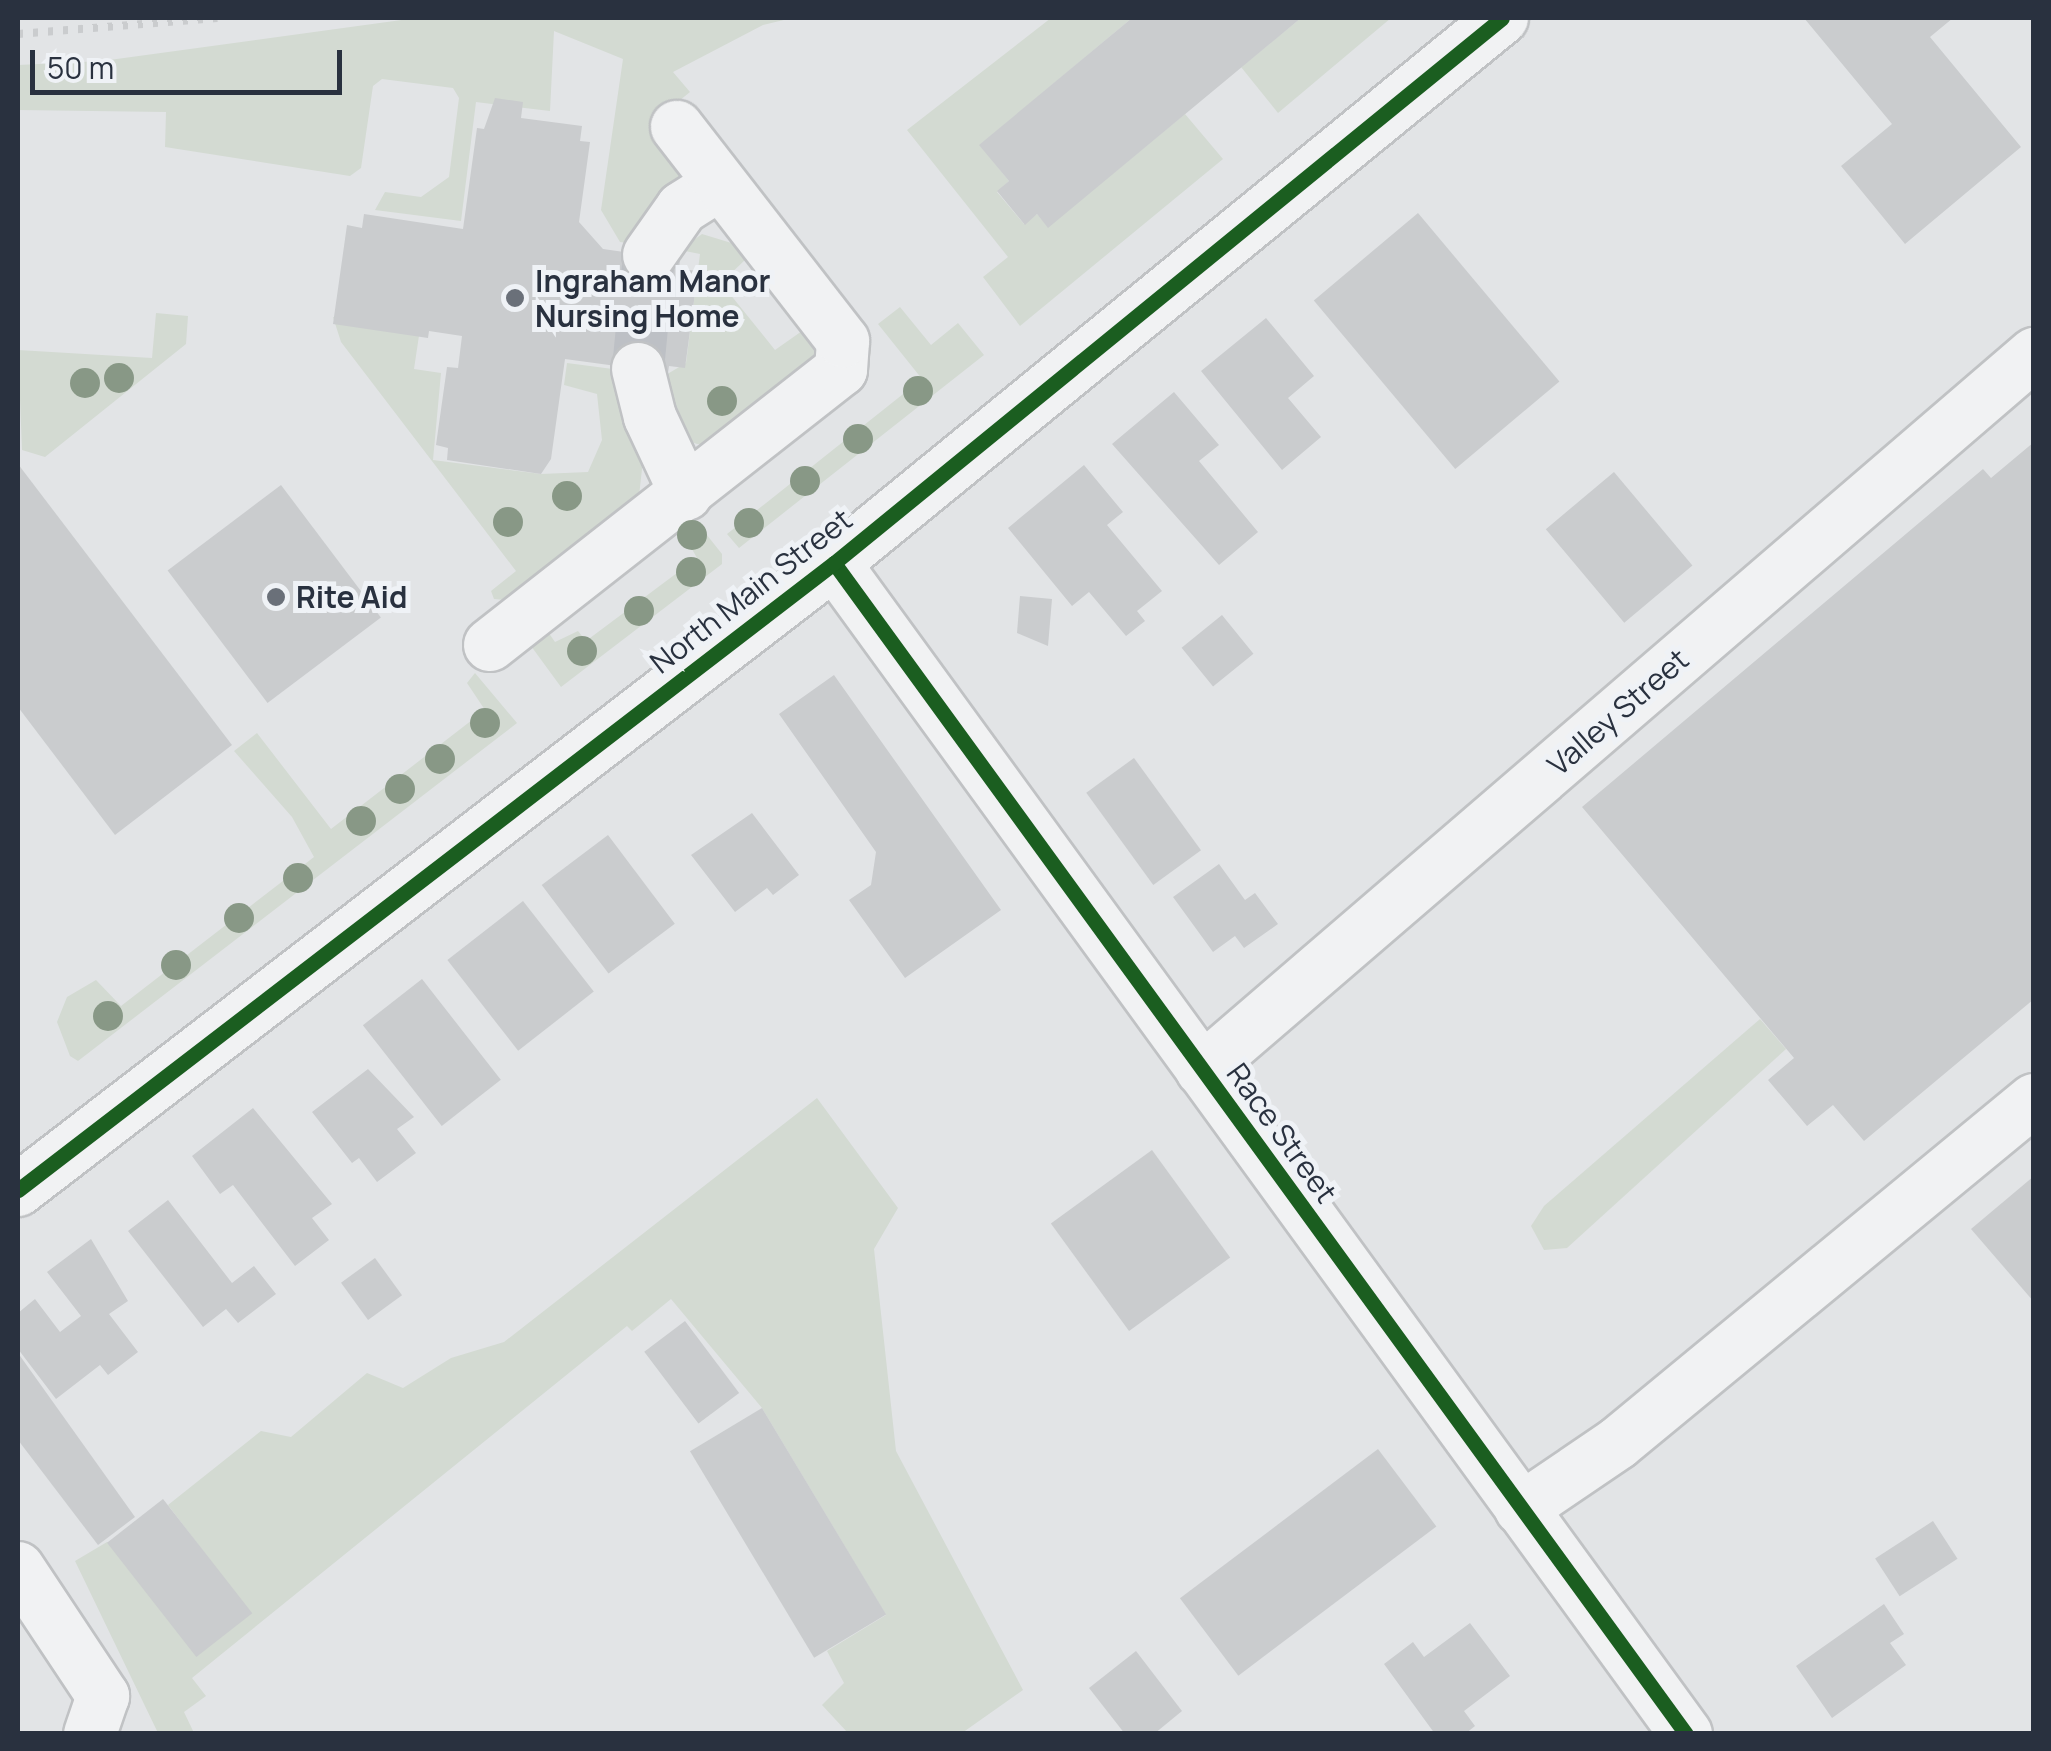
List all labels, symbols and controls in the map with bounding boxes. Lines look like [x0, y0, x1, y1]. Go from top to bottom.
scale bar [35, 30, 348, 92]
text: 50 m [47, 47, 114, 88]
place label: Ingraham Manor Nursing Home [535, 263, 771, 334]
marker: Ingraham Manor Nursing Home [504, 287, 526, 309]
street label: North Main Street [643, 501, 859, 681]
place label: Rite Aid [296, 579, 407, 615]
marker: Rite Aid [265, 586, 287, 608]
street label: Valley Street [1540, 641, 1696, 783]
street label: Race Street [1219, 1056, 1345, 1210]

